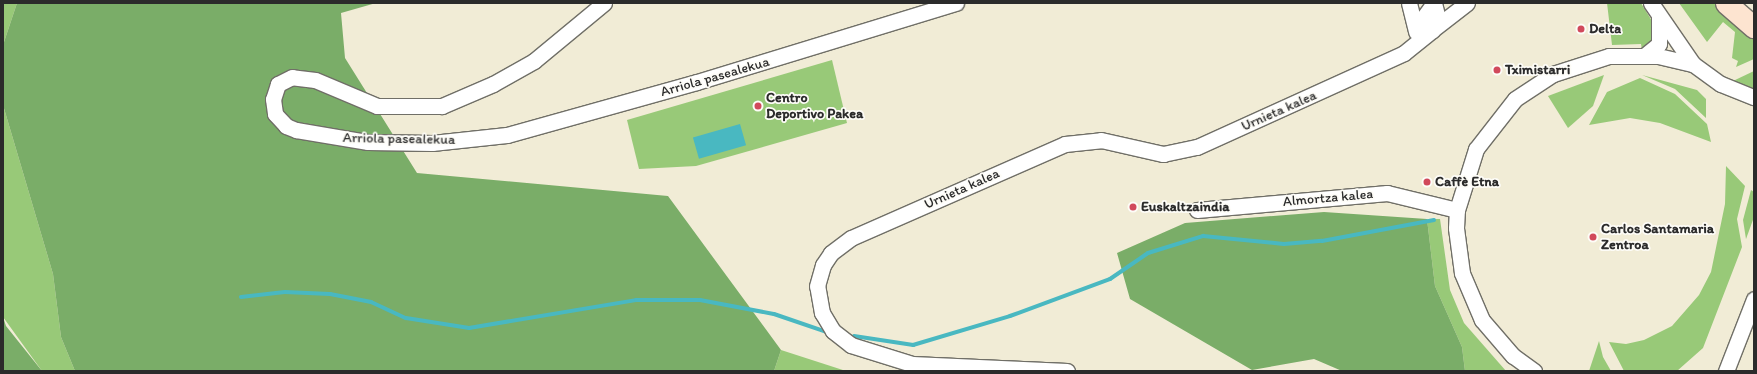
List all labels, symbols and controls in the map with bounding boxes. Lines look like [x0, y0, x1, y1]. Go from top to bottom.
place label: Delta [1589, 21, 1621, 37]
marker: Delta [1576, 24, 1586, 34]
street label: Arriola pasealekua [659, 53, 771, 101]
place label: Tximistarri [1505, 62, 1570, 78]
marker: Tximistarri [1492, 65, 1502, 75]
street label: Urnieta kalea [1239, 87, 1319, 135]
place label: Centro Deportivo Pakea [766, 90, 863, 122]
marker: Centro Deportivo Pakea [753, 101, 763, 111]
street label: Arriola pasealekua [343, 130, 455, 148]
street label: Urnieta kalea [922, 165, 1002, 213]
place label: Caffè Etna [1435, 174, 1499, 190]
marker: Caffè Etna [1422, 177, 1432, 187]
street label: Almortza kalea [1282, 186, 1374, 210]
place label: Euskaltzaindia [1141, 199, 1230, 215]
marker: Euskaltzaindia [1128, 202, 1138, 212]
place label: Carlos Santamaria Zentroa [1601, 221, 1714, 254]
marker: Carlos Santamaria Zentroa [1588, 232, 1598, 242]

